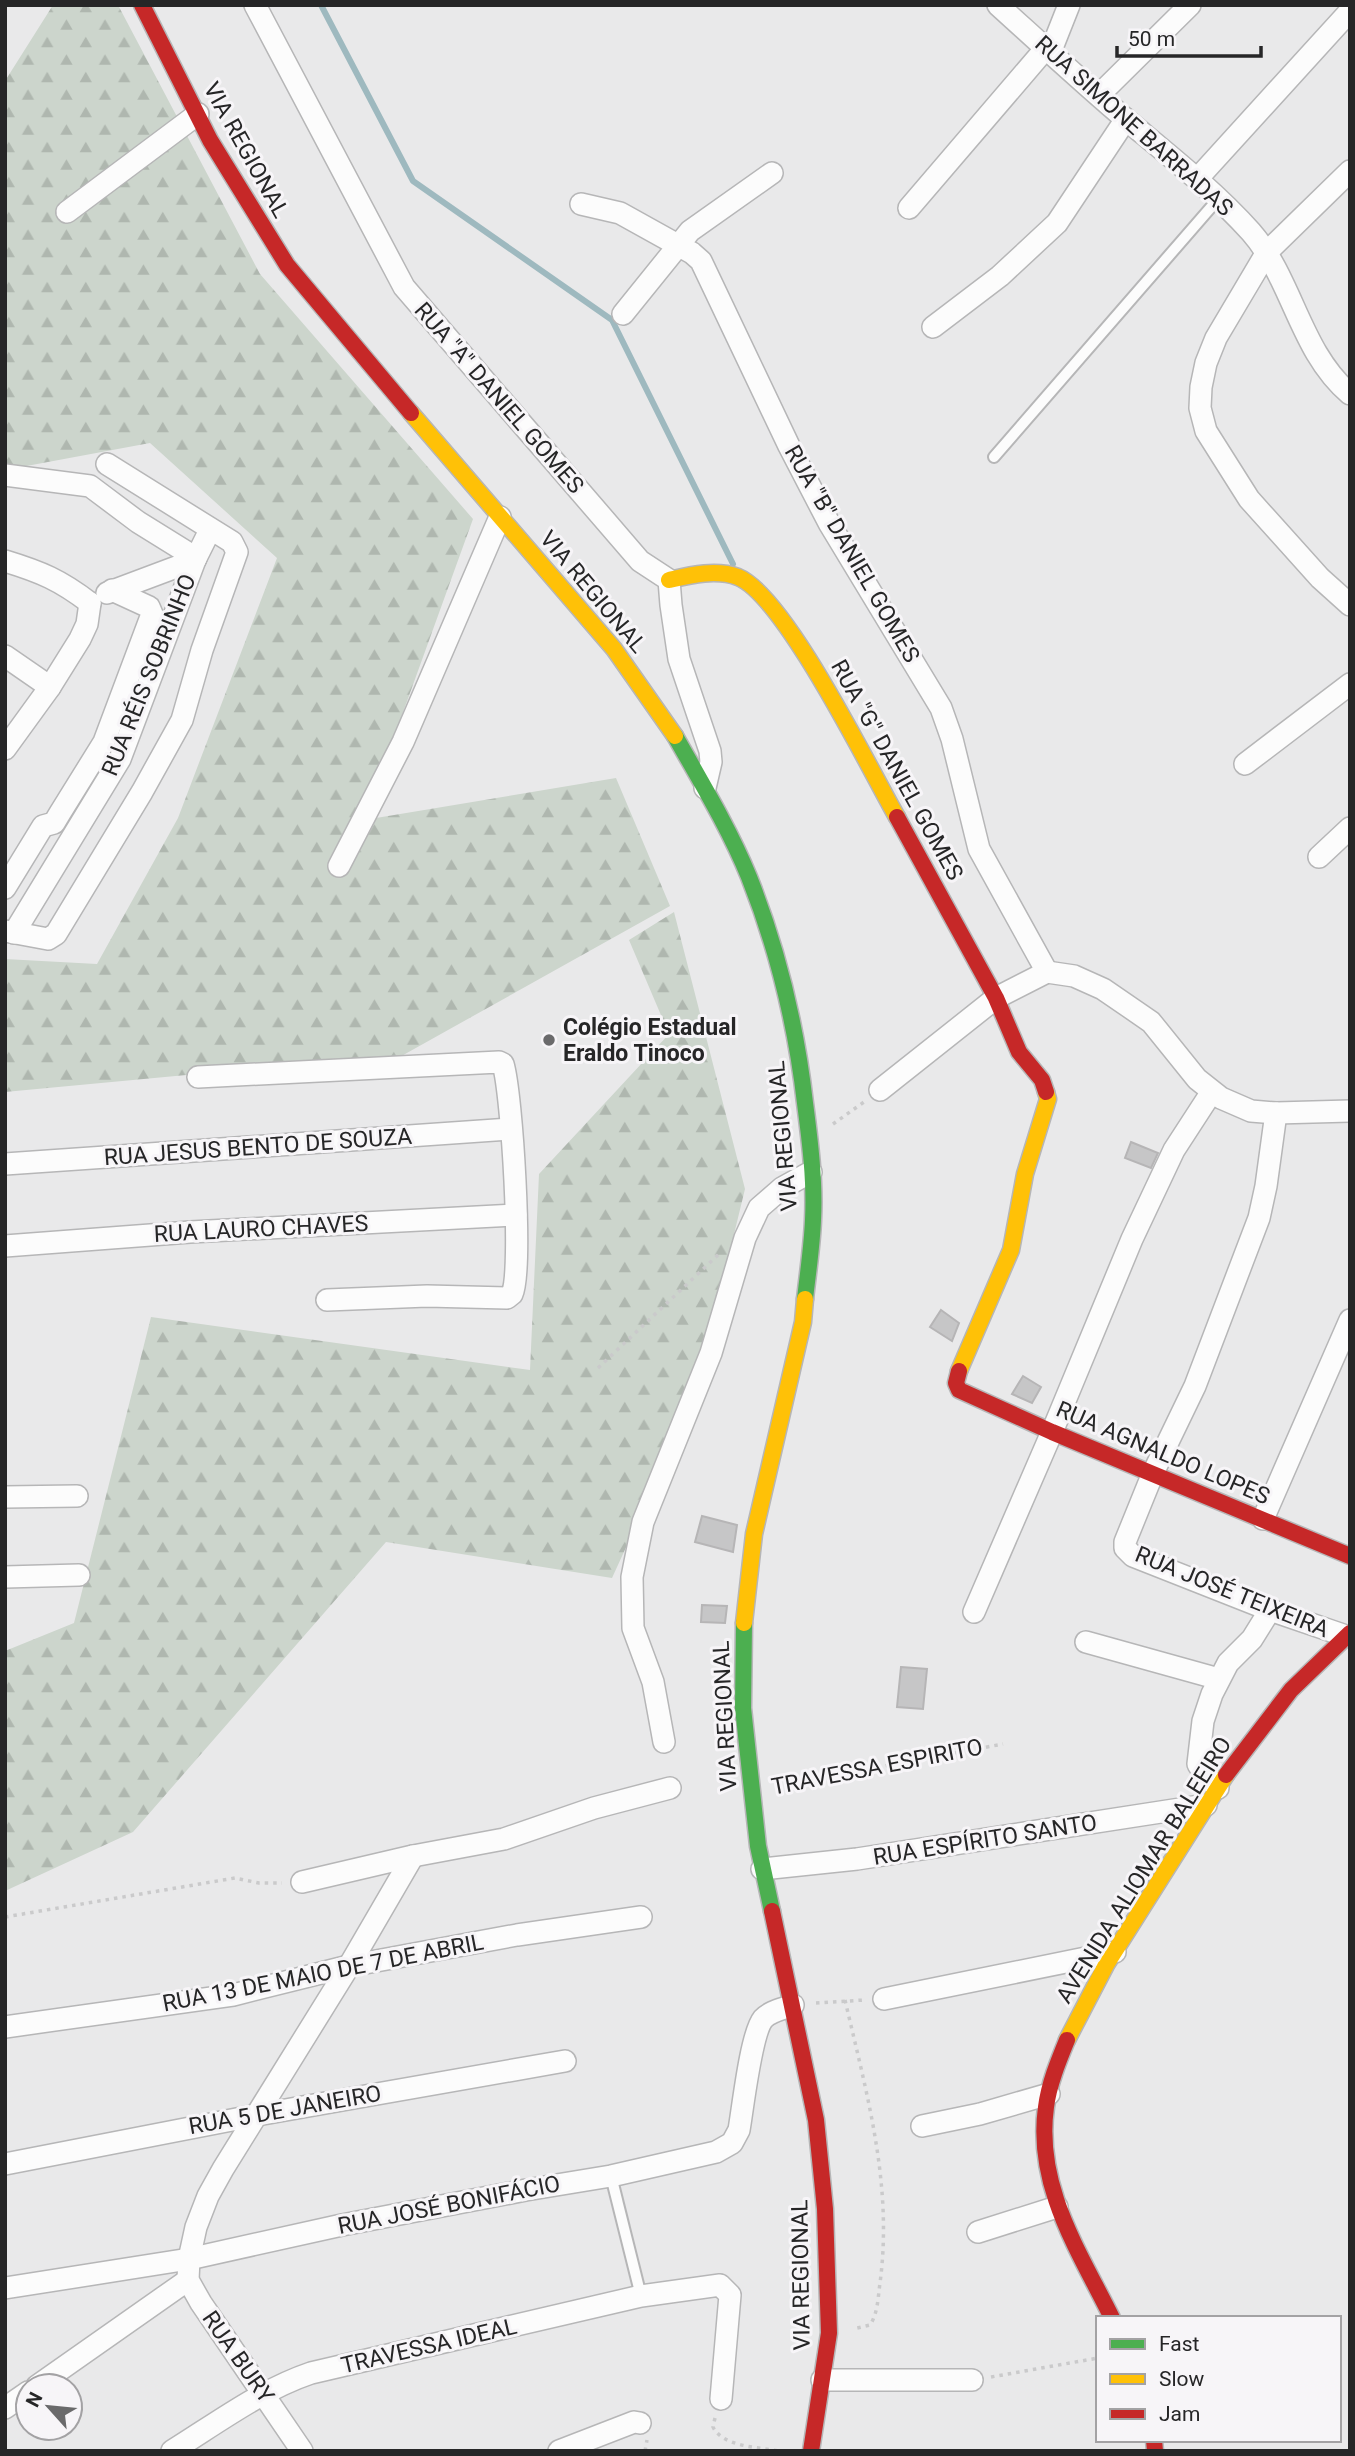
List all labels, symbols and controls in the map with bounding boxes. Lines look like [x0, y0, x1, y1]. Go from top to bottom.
scale bar [1117, 14, 1260, 58]
text: 50 m [1128, 27, 1175, 51]
street label: RUA SIMONE BARRADAS [1030, 30, 1238, 222]
street label: VIA REGIONAL [198, 78, 294, 222]
street label: RUA "A" DANIEL GOMES [409, 297, 589, 499]
street label: RUA "B" DANIEL GOMES [779, 441, 925, 667]
street label: VIA REGIONAL [534, 526, 652, 658]
street label: RUA RÉIS SOBRINHO [95, 570, 202, 780]
street label: RUA "G" DANIEL GOMES [825, 655, 969, 885]
place label: Colégio Estadual Eraldo Tinoco [563, 1014, 737, 1067]
marker: Colégio Estadual Eraldo Tinoco [541, 1032, 557, 1048]
street label: VIA REGIONAL [763, 1060, 803, 1212]
street label: RUA JESUS BENTO DE SOUZA [103, 1123, 413, 1171]
street label: RUA LAURO CHAVES [153, 1210, 369, 1248]
street label: RUA AGNALDO LOPES [1052, 1396, 1274, 1510]
street label: RUA JOSÉ TEIXEIRA [1131, 1540, 1333, 1643]
street label: VIA REGIONAL [708, 1640, 742, 1792]
street label: AVENIDA ALIOMAR BALEEIRO [1051, 1732, 1237, 2008]
street label: TRAVESSA ESPIRITO [769, 1733, 985, 1801]
street label: RUA ESPÍRITO SANTO [871, 1808, 1099, 1871]
street label: RUA 13 DE MAIO DE 7 DE ABRIL [160, 1929, 486, 2017]
street label: RUA 5 DE JANEIRO [187, 2080, 383, 2140]
street label: RUA JOSÉ BONIFÁCIO [335, 2169, 563, 2240]
street label: VIA REGIONAL [786, 2199, 816, 2351]
street label: RUA BURY [196, 2306, 280, 2408]
street label: TRAVESSA IDEAL [339, 2313, 519, 2379]
legend [1096, 2316, 1341, 2442]
text: Fast [1159, 2332, 1200, 2356]
text: Slow [1159, 2367, 1205, 2391]
north arrow [14, 2372, 84, 2442]
text: N [21, 2388, 48, 2411]
text: Jam [1159, 2402, 1200, 2426]

